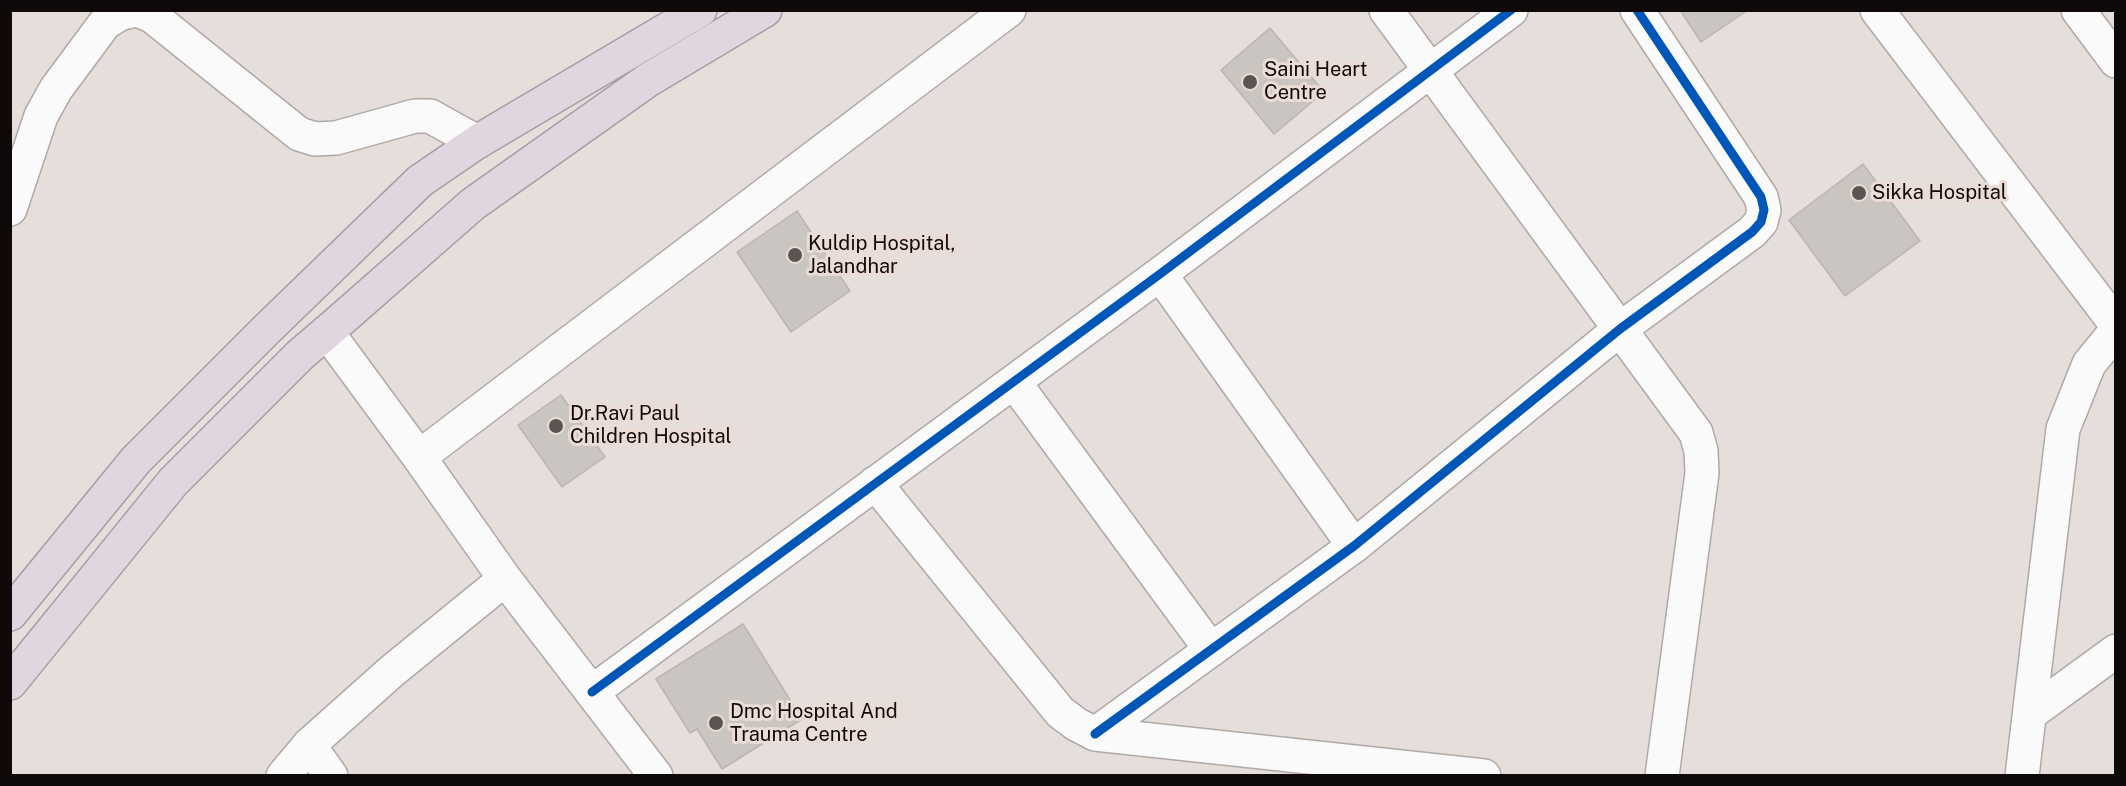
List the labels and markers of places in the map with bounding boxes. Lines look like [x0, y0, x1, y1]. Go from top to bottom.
place label: Saini Heart Centre [1264, 58, 1368, 105]
marker: Saini Heart Centre [1241, 73, 1259, 91]
place label: Sikka Hospital [1872, 181, 2007, 205]
marker: Sikka Hospital [1850, 184, 1868, 202]
place label: Kuldip Hospital, Jalandhar [808, 232, 955, 279]
marker: Kuldip Hospital, Jalandhar [786, 246, 804, 264]
place label: Dr.Ravi Paul Children Hospital [570, 402, 732, 449]
marker: Dr.Ravi Paul Children Hospital [547, 417, 565, 435]
place label: Dmc Hospital And Trauma Centre [730, 700, 898, 747]
marker: Dmc Hospital And Trauma Centre [707, 714, 725, 732]

